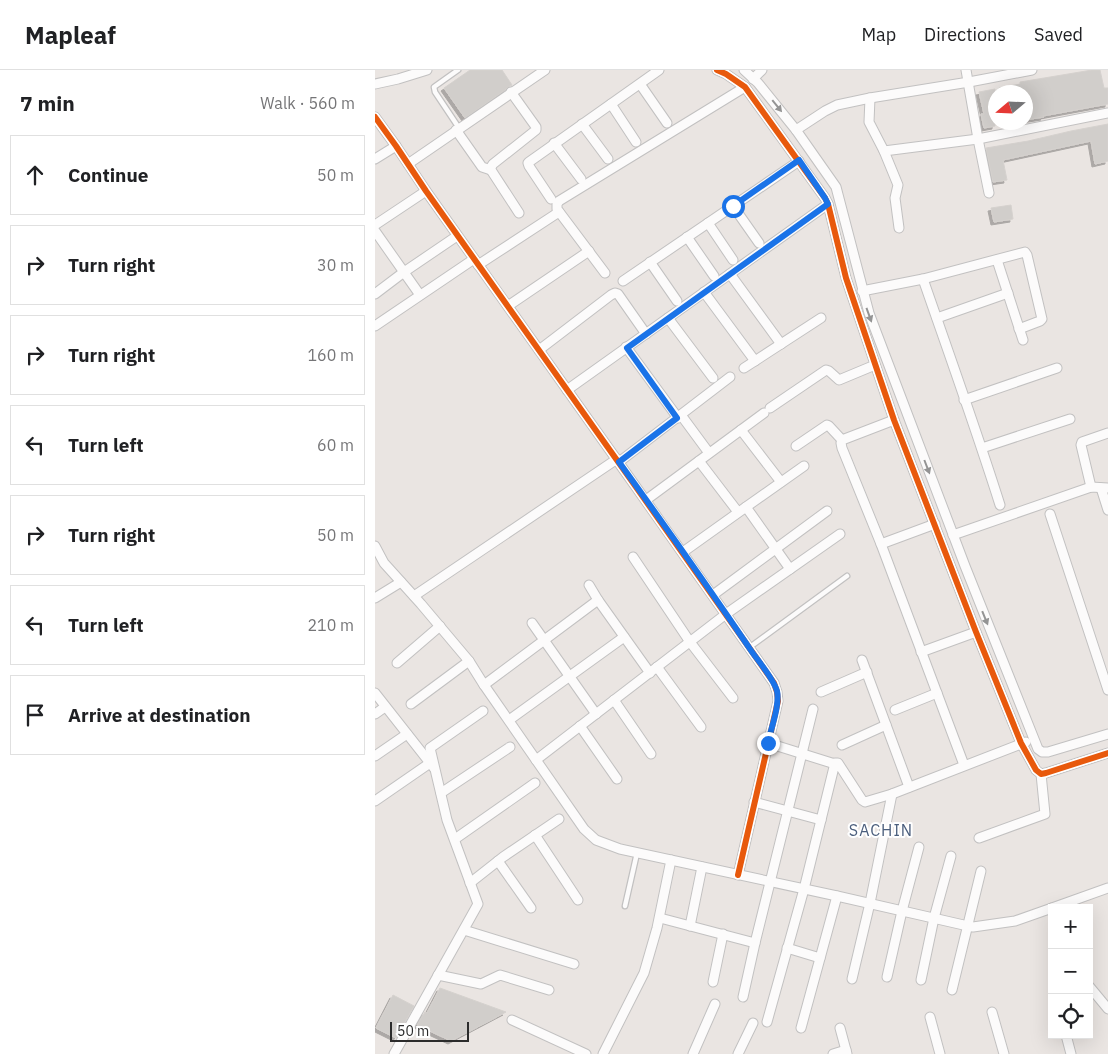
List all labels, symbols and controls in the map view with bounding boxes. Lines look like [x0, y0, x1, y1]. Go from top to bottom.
text: Mapleaf [25, 19, 116, 51]
text: Map [861, 23, 896, 46]
text: Directions [924, 23, 1006, 46]
text: Saved [1034, 23, 1083, 46]
north arrow [988, 85, 1033, 130]
text: 7 min [20, 89, 75, 117]
text: Walk · 560 m [260, 93, 355, 113]
one-way arrow [771, 99, 782, 112]
icon: ahead [21, 161, 49, 189]
text: Continue [68, 163, 148, 187]
text: 50 m [317, 165, 354, 185]
route start [722, 195, 745, 218]
icon: right [21, 251, 49, 279]
text: Turn right [68, 253, 155, 277]
text: 30 m [317, 255, 354, 275]
one-way arrow [866, 307, 873, 322]
icon: right [21, 341, 49, 369]
text: Turn right [68, 343, 155, 367]
text: 160 m [307, 345, 354, 365]
icon: left [21, 431, 49, 459]
text: Turn left [68, 433, 144, 457]
text: 60 m [317, 435, 354, 455]
one-way arrow [924, 459, 931, 474]
icon: right [21, 521, 49, 549]
text: Turn right [68, 523, 155, 547]
text: 50 m [317, 525, 354, 545]
icon: left [21, 611, 49, 639]
one-way arrow [982, 611, 990, 625]
text: Turn left [68, 613, 144, 637]
text: 210 m [307, 615, 354, 635]
icon: arrive [21, 701, 49, 729]
text: Arrive at destination [68, 703, 251, 727]
route end [757, 732, 780, 755]
district label: SACHIN [849, 820, 913, 840]
map controls [1048, 904, 1093, 1039]
button: + [1048, 904, 1093, 949]
button: − [1048, 949, 1093, 994]
button: locate [1048, 994, 1093, 1039]
scale bar [390, 1019, 469, 1042]
text: 50 m [397, 1022, 429, 1040]

